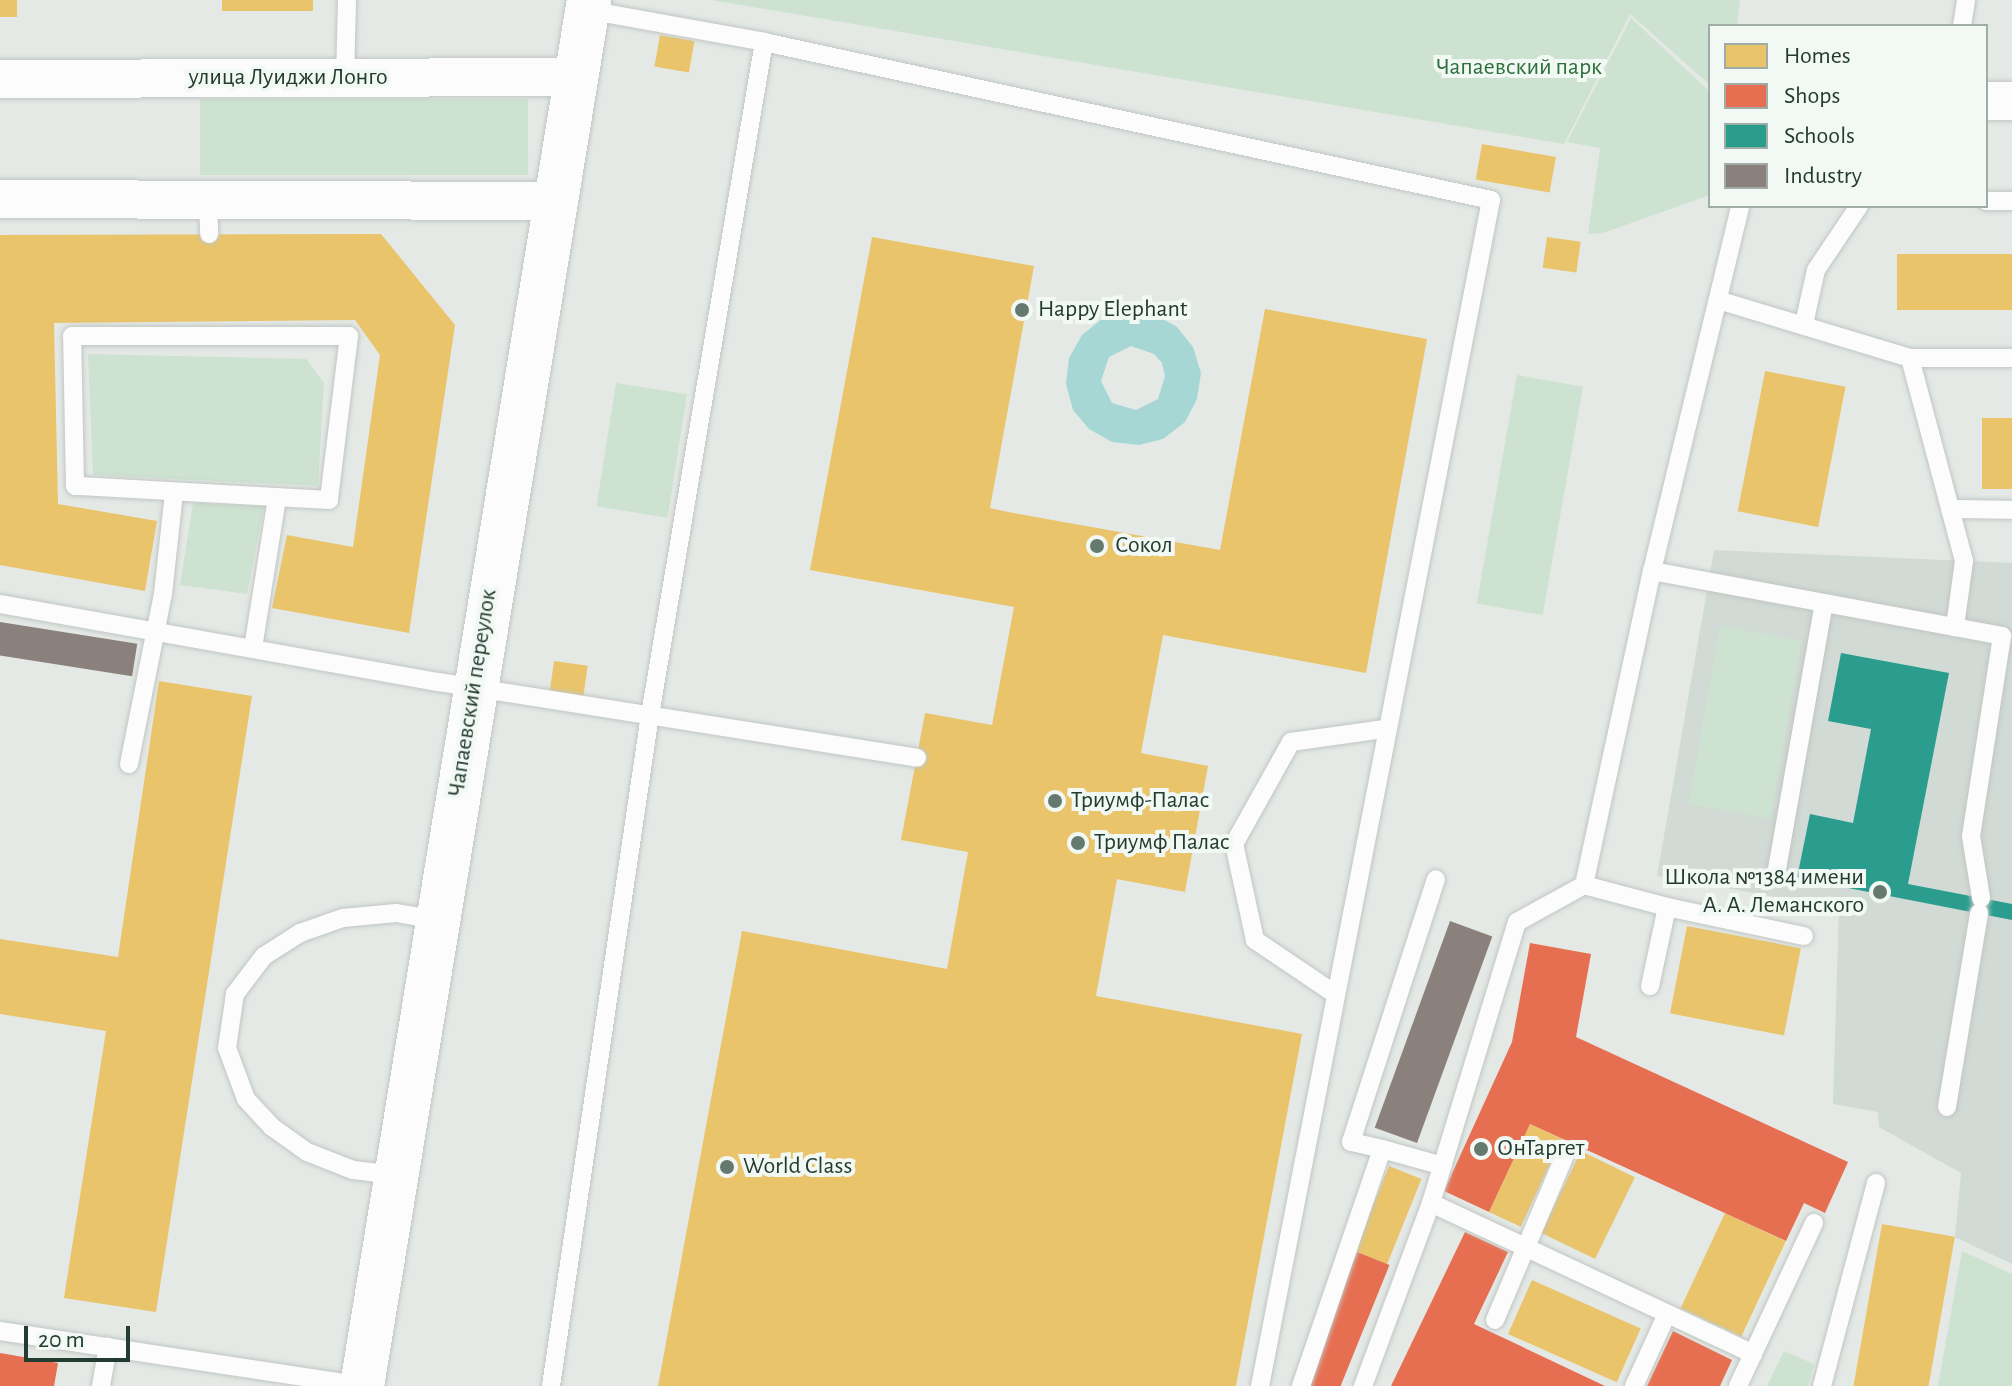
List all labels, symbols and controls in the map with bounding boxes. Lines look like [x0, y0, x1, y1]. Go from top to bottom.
legend [1708, 24, 1988, 208]
text: Homes [1784, 44, 1851, 68]
park label: Чапаевский парк [1436, 54, 1602, 82]
street label: улица Луиджи Лонго [188, 64, 388, 92]
text: Shops [1784, 84, 1840, 108]
text: Schools [1784, 124, 1855, 148]
text: Industry [1784, 164, 1862, 188]
place label: Happy Elephant [1038, 296, 1187, 324]
marker: Happy Elephant [1013, 301, 1031, 319]
place label: Сокол [1115, 532, 1173, 560]
marker: Сокол [1086, 535, 1108, 557]
street label: Чапаевский переулок [442, 587, 504, 799]
place label: Триумф-Палас [1071, 787, 1209, 815]
marker: Триумф-Палас [1046, 792, 1064, 810]
place label: Триумф Палас [1094, 829, 1230, 857]
marker: Триумф Палас [1069, 834, 1087, 852]
place label: Школа №1384 имени А. А. Леманского [1664, 864, 1864, 920]
marker: Школа №1384 имени А. А. Леманского [1871, 883, 1889, 901]
place label: ОнТаргет [1497, 1135, 1584, 1163]
marker: ОнТаргет [1472, 1140, 1490, 1158]
place label: World Class [743, 1153, 852, 1181]
marker: World Class [718, 1158, 736, 1176]
scale bar [28, 1310, 134, 1360]
text: 20 m [38, 1328, 85, 1352]

